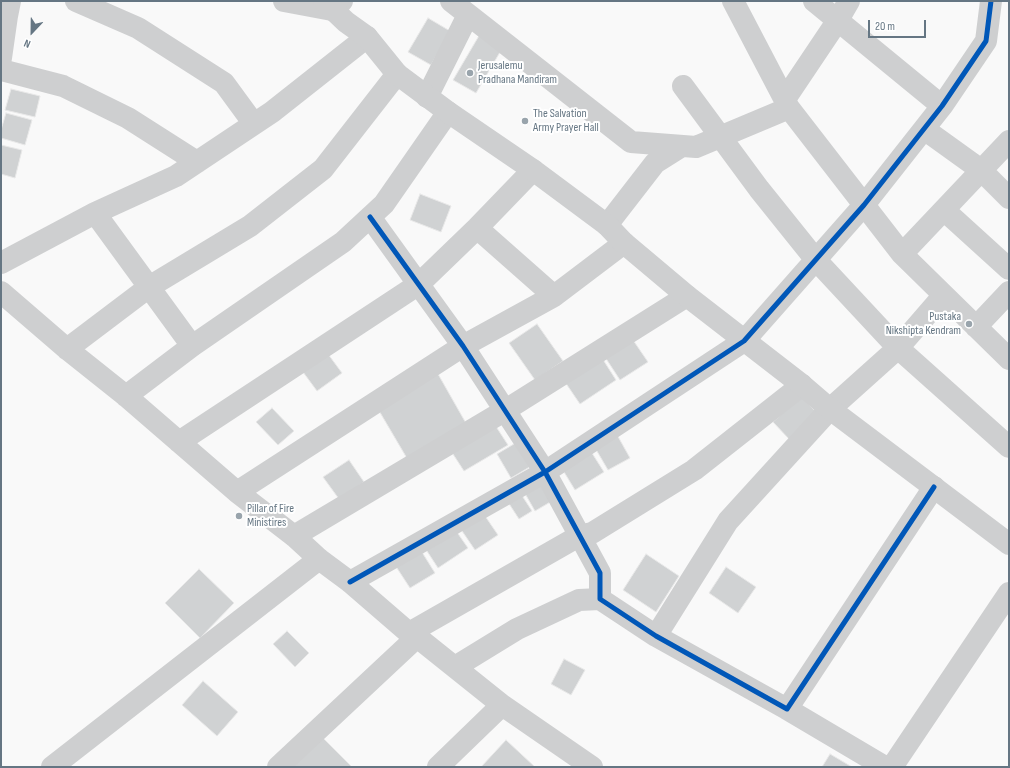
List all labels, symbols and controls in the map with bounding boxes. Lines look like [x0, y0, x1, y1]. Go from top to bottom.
north arrow [12, 12, 52, 52]
scale bar [870, 12, 928, 38]
text: 20 m [875, 19, 895, 34]
text: N [22, 36, 32, 51]
place label: Jerusalemu Pradhana Mandiram [478, 59, 557, 87]
marker: Jerusalemu Pradhana Mandiram [465, 68, 475, 78]
place label: The Salvation Army Prayer Hall [533, 107, 599, 135]
marker: The Salvation Army Prayer Hall [520, 116, 530, 126]
place label: Pustaka Nikshipta Kendram [886, 310, 961, 338]
marker: Pustaka Nikshipta Kendram [964, 319, 974, 329]
place label: Pillar of Fire Ministires [247, 502, 294, 530]
marker: Pillar of Fire Ministires [234, 511, 244, 521]

